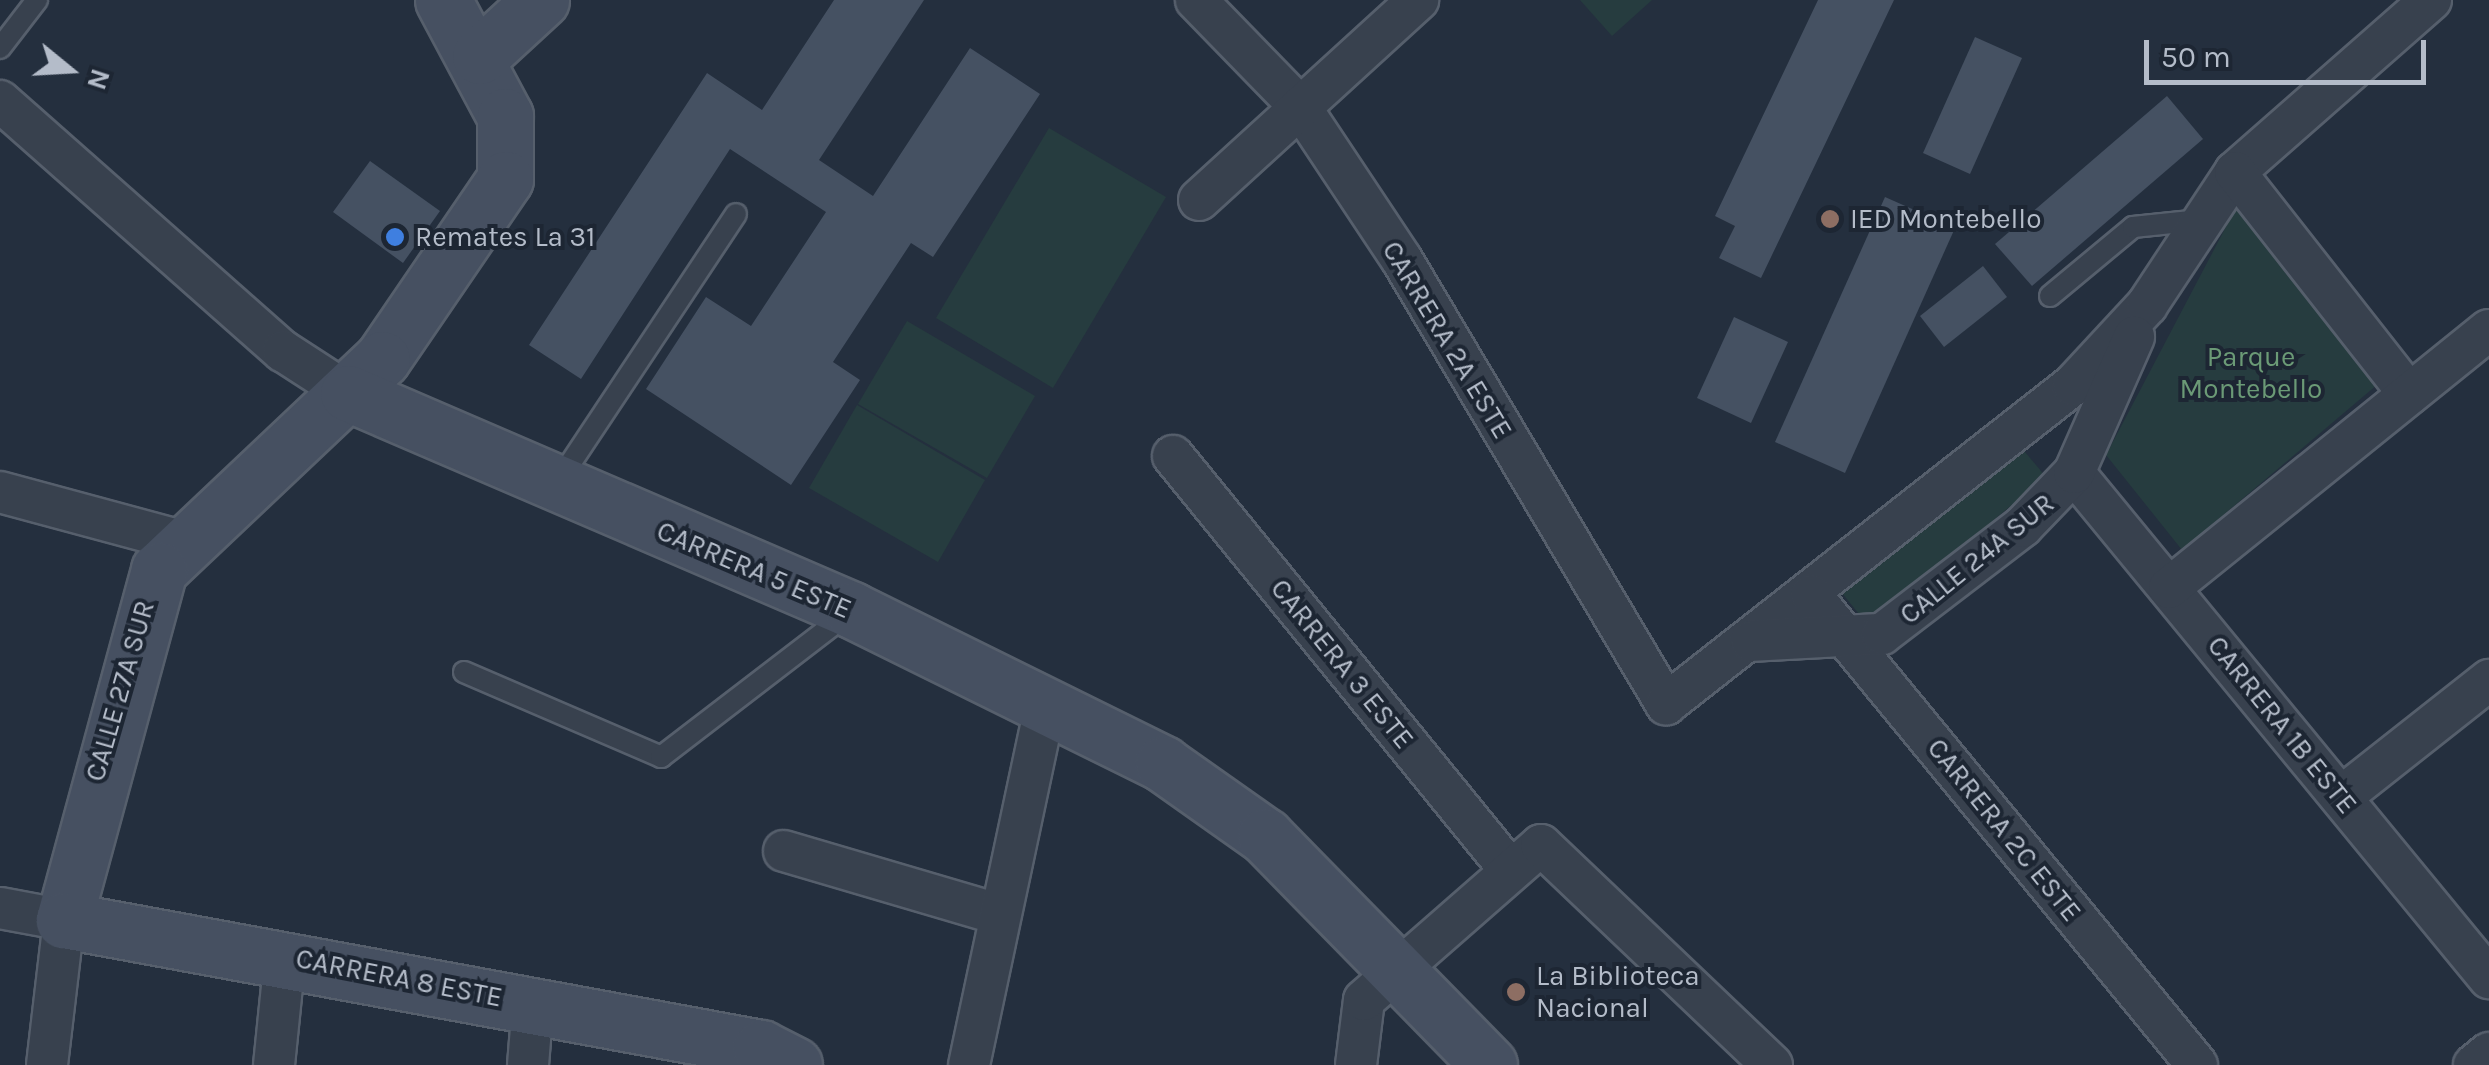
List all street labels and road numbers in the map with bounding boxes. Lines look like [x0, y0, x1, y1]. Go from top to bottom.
street label: CARRERA 2A ESTE [1375, 235, 1519, 445]
street label: CALLE 24A SUR [1893, 487, 2061, 631]
street label: CARRERA 5 ESTE [652, 514, 856, 626]
street label: CARRERA 3 ESTE [1263, 572, 1421, 756]
street label: CALLE 27A SUR [78, 597, 162, 785]
street label: CARRERA 1B ESTE [2200, 629, 2364, 821]
street label: CARRERA 2C ESTE [1920, 732, 2088, 928]
street label: CARRERA 8 ESTE [293, 942, 505, 1014]

